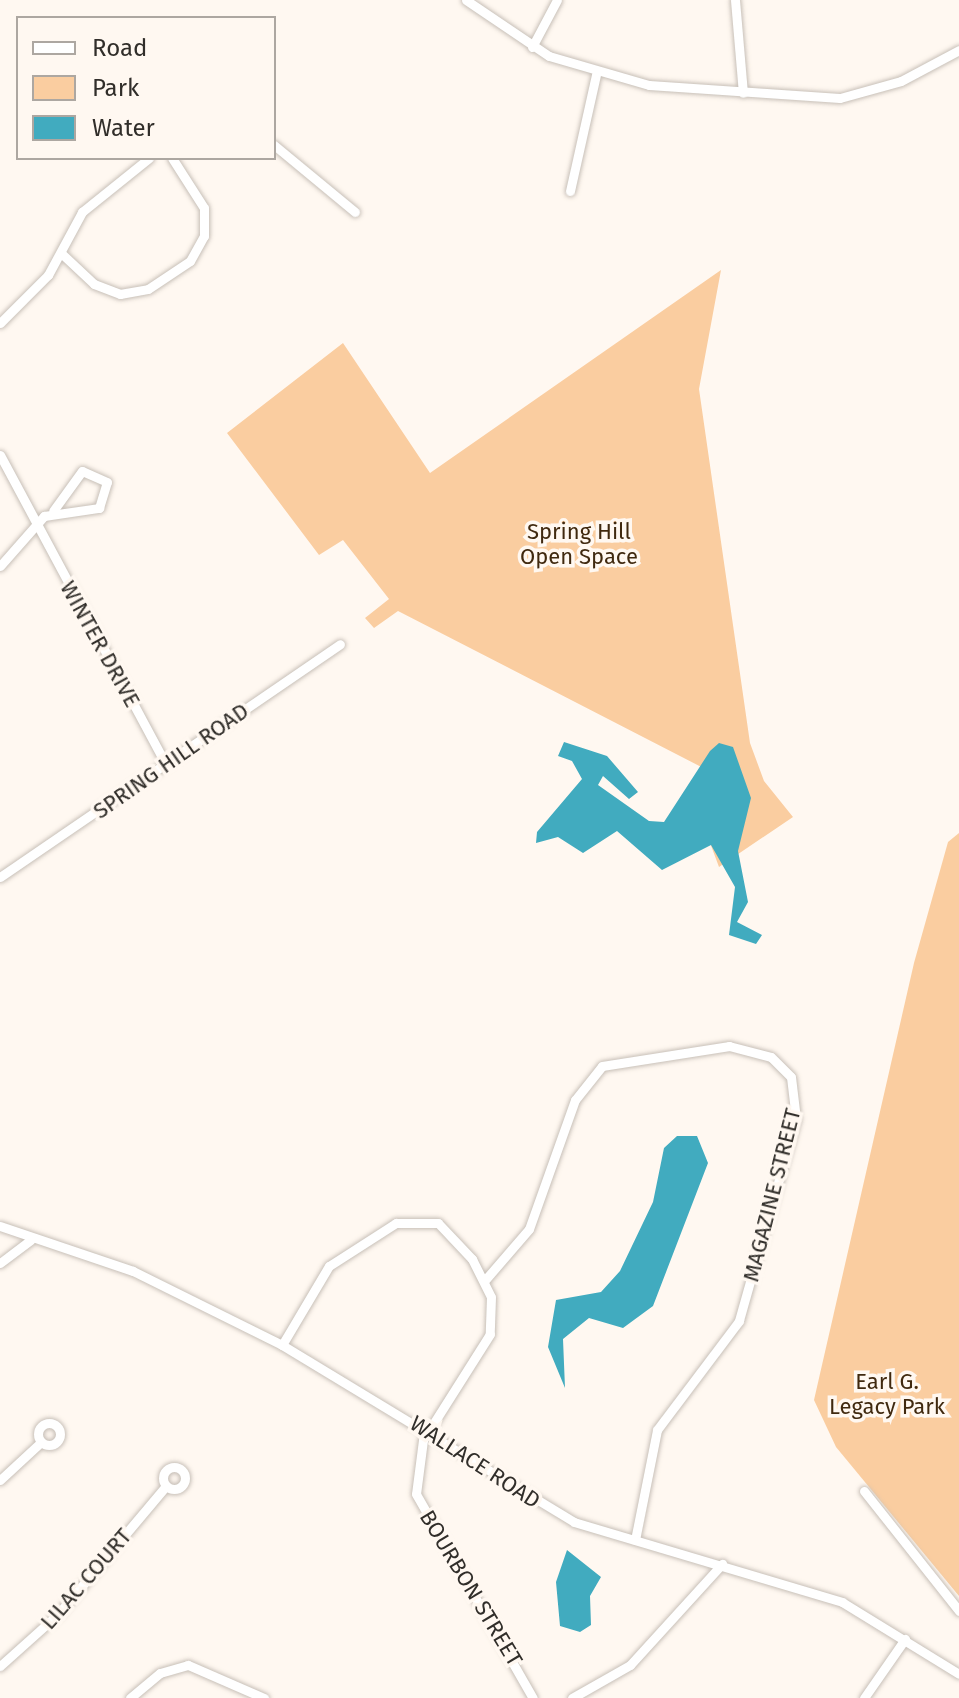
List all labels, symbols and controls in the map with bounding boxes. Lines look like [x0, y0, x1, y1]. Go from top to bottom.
legend [16, 16, 276, 160]
text: Road [92, 34, 147, 62]
text: Park [92, 74, 139, 102]
text: Water [92, 114, 155, 142]
park label: Spring Hill Open Space [520, 518, 638, 570]
street label: WINTER DRIVE [55, 576, 145, 712]
street label: SPRING HILL ROAD [88, 698, 254, 824]
street label: MAGAZINE STREET [738, 1106, 806, 1284]
park label: Earl G. Legacy Park [829, 1368, 945, 1420]
street label: WALLACE ROAD [405, 1410, 545, 1514]
street label: BOURBON STREET [414, 1505, 528, 1671]
street label: LILAC COURT [35, 1523, 137, 1635]

